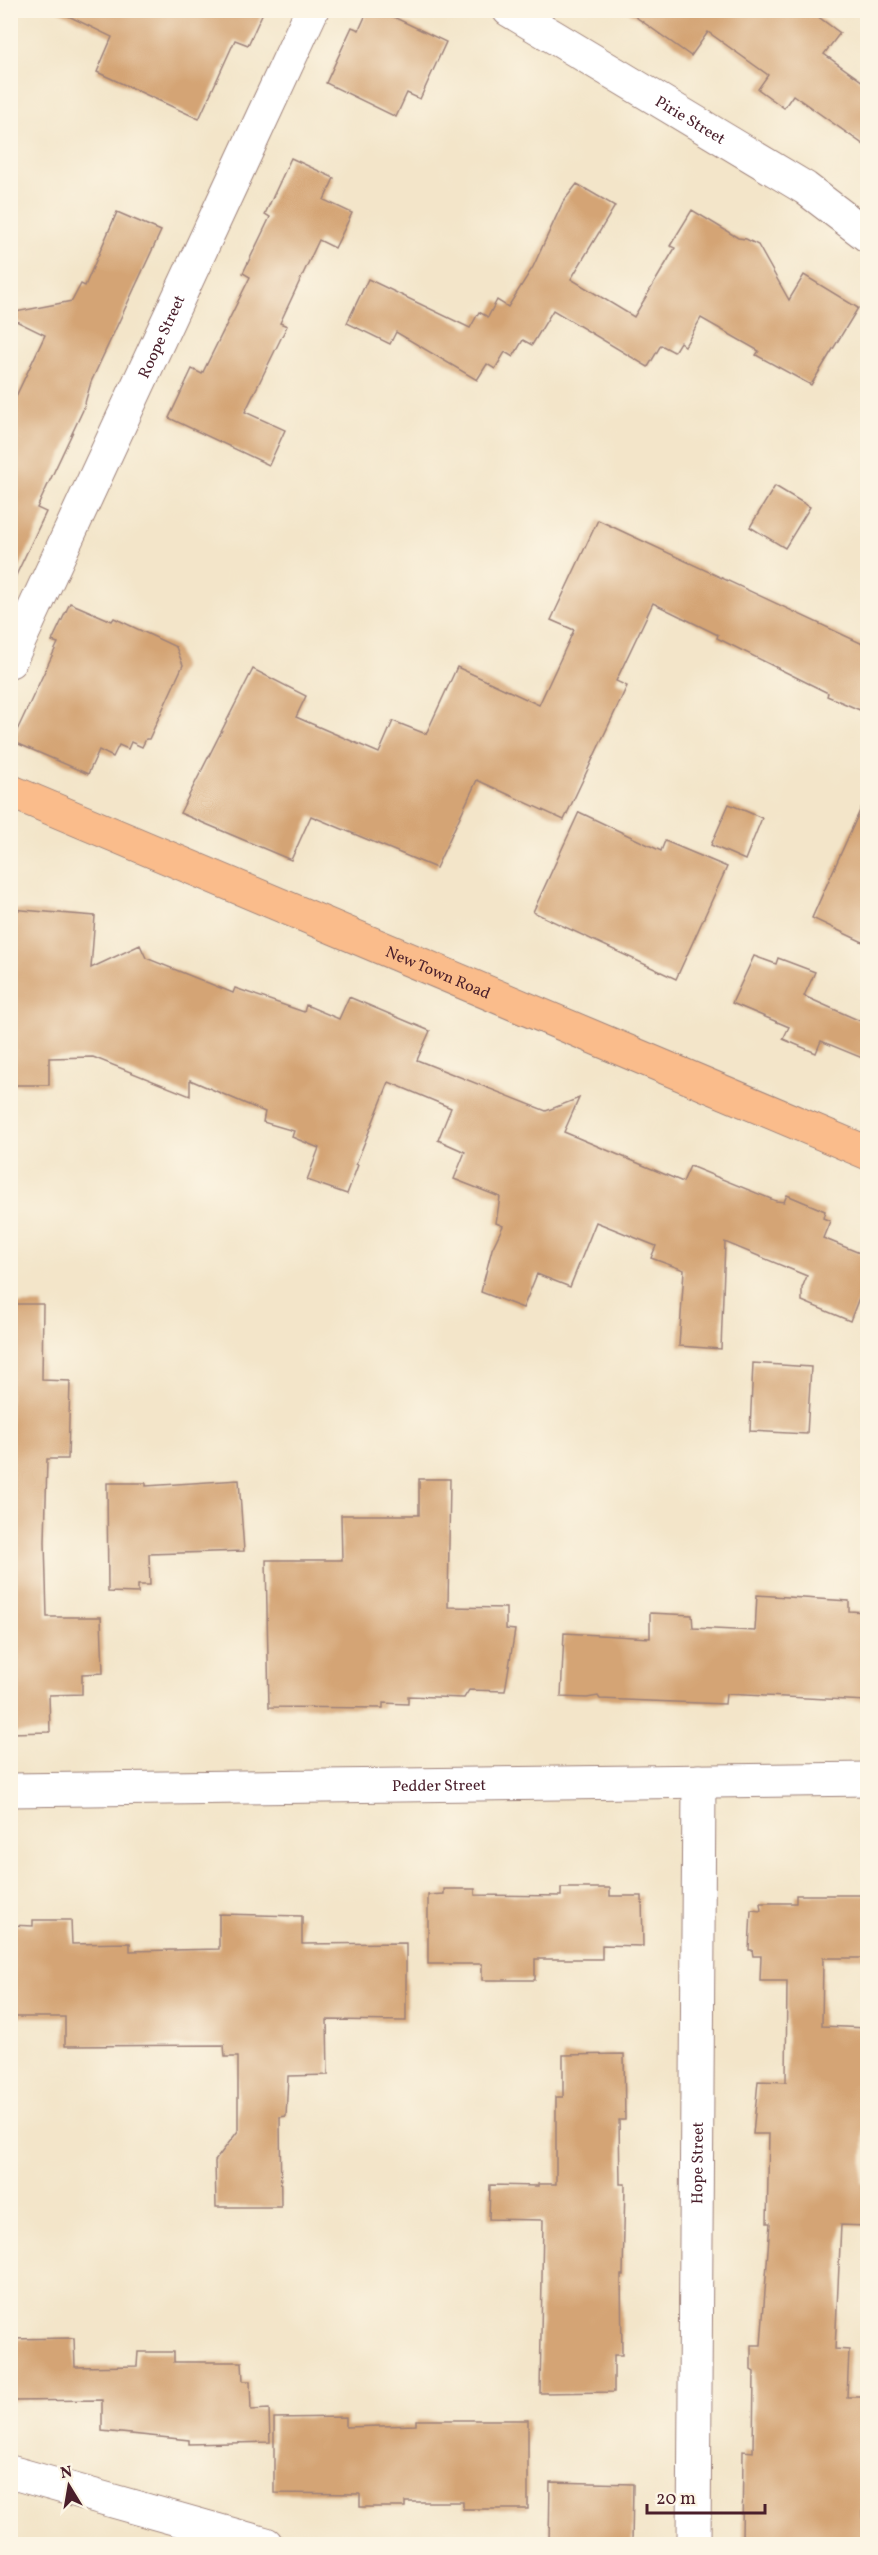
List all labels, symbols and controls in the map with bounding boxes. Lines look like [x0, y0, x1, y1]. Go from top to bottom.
street label: Pirie Street [650, 91, 729, 151]
street label: Roope Street [134, 291, 191, 382]
street label: New Town Road [382, 942, 493, 1005]
street label: Pedder Street [392, 1775, 487, 1798]
street label: Hope Street [687, 2121, 710, 2204]
north arrow [39, 2456, 99, 2516]
text: N [59, 2461, 75, 2485]
scale bar [647, 2477, 766, 2515]
text: 20 m [656, 2487, 696, 2512]

